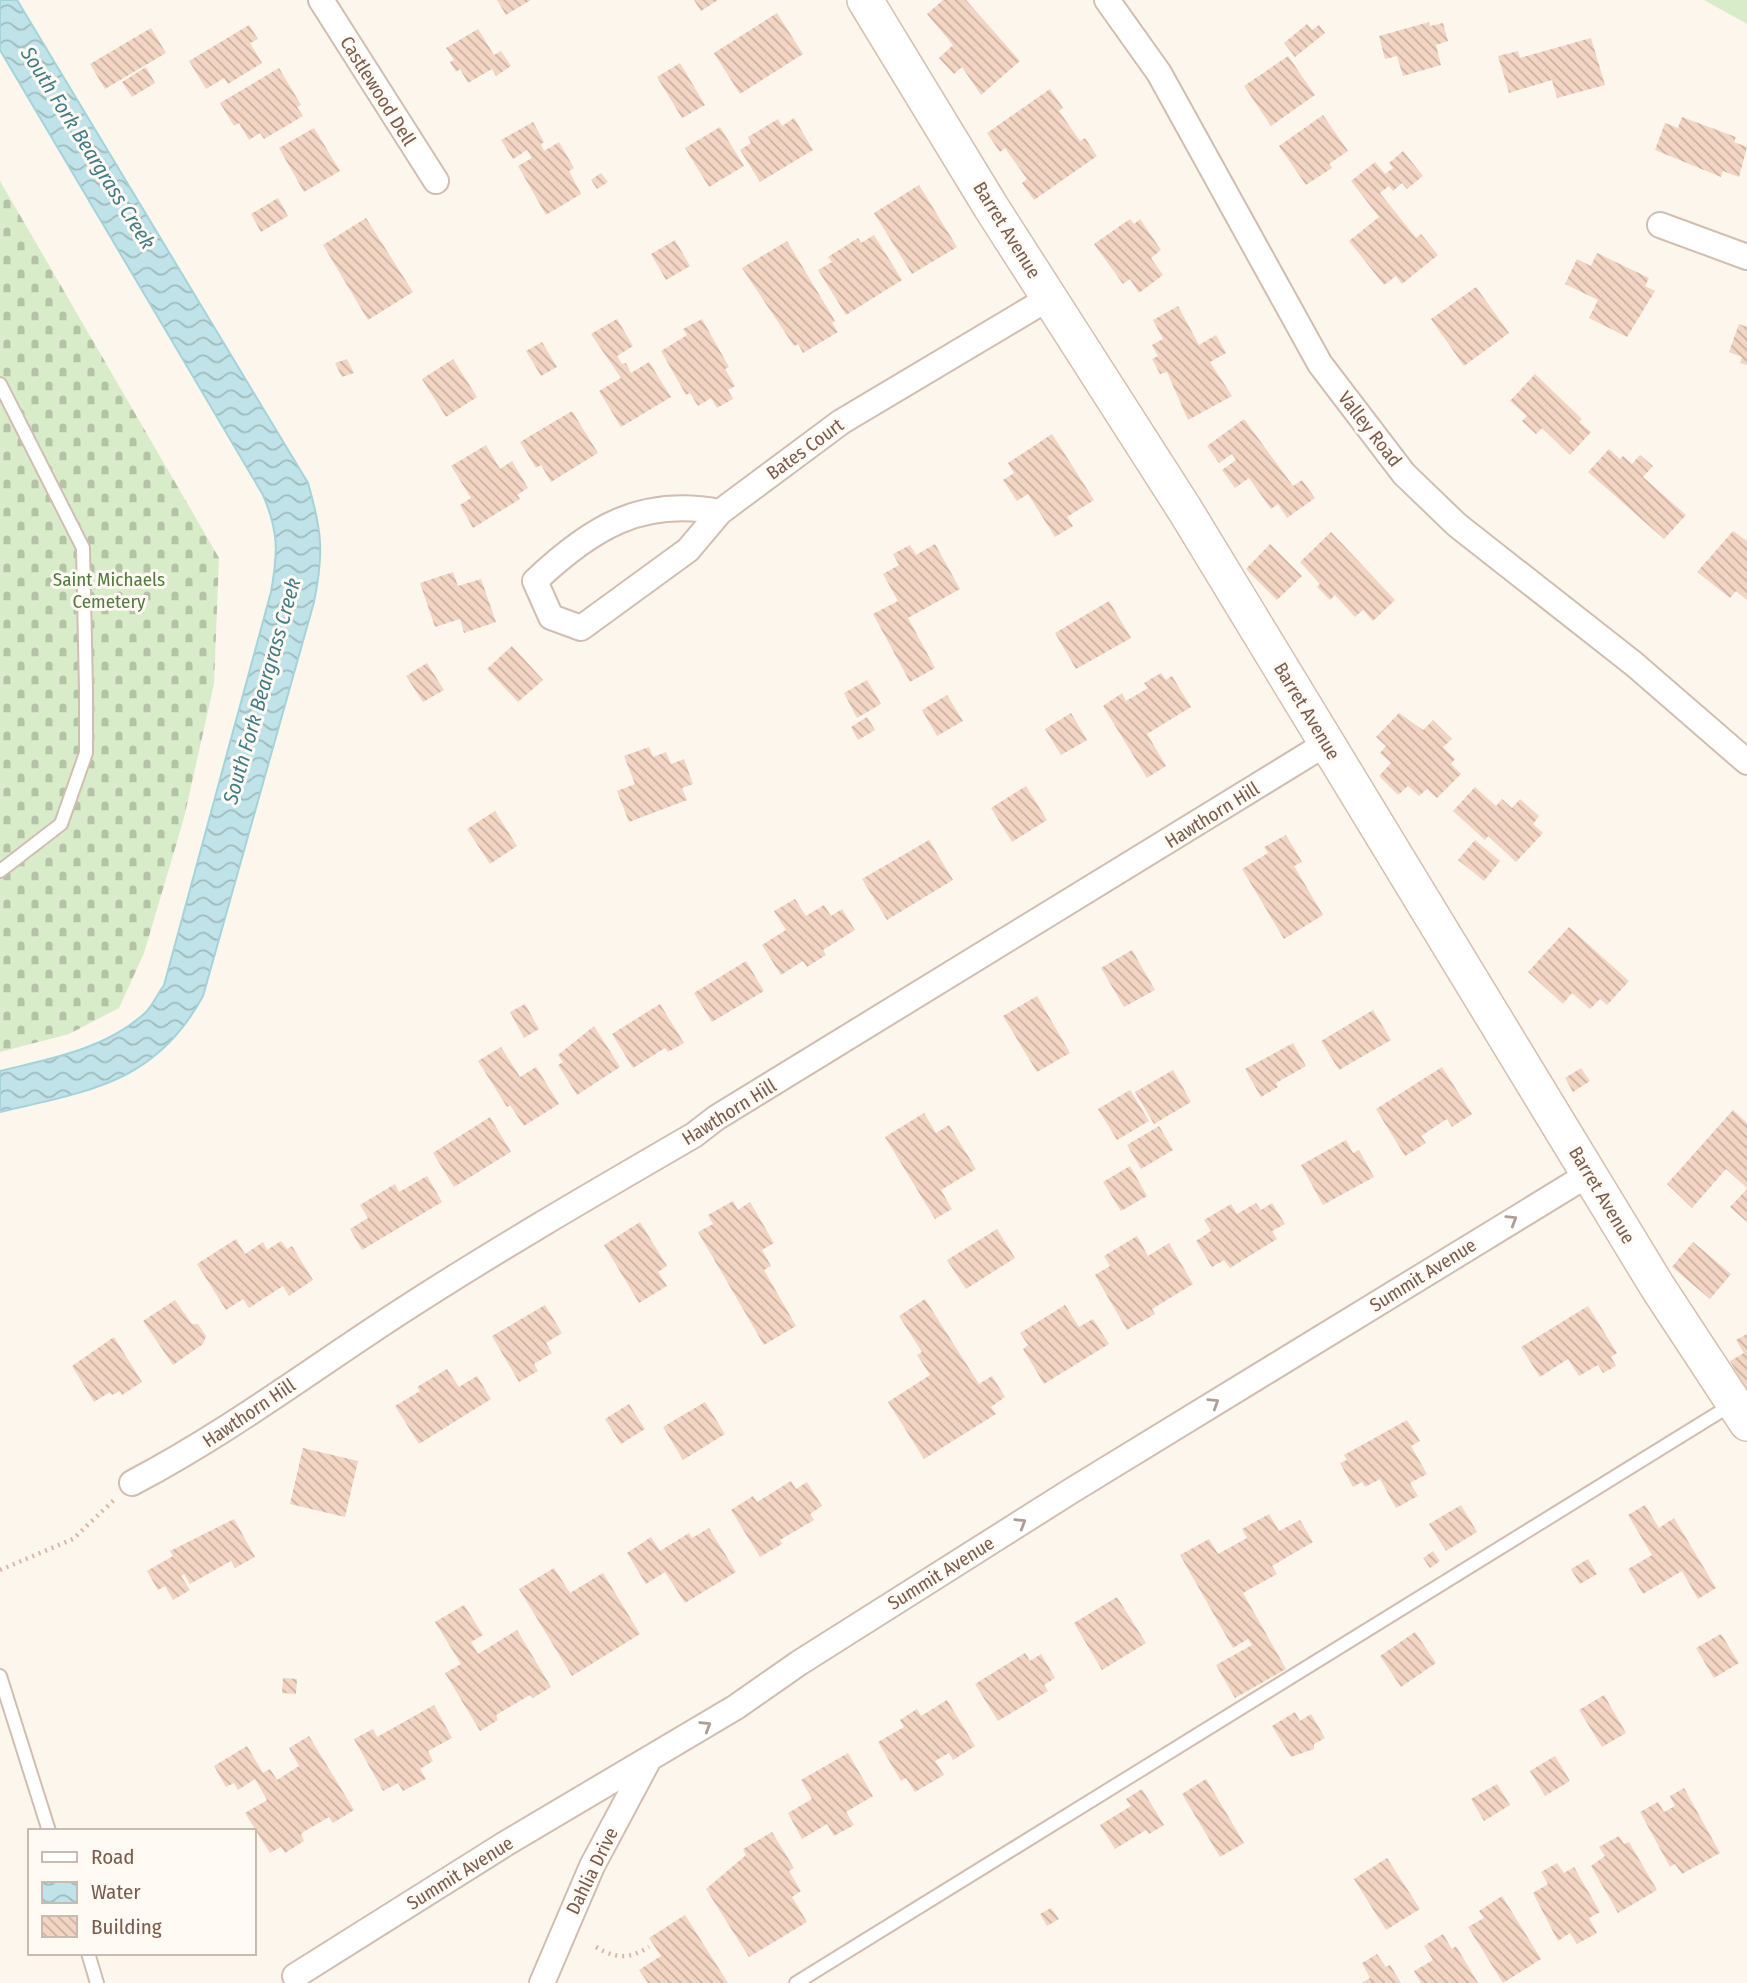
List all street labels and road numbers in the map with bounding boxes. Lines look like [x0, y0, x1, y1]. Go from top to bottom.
street label: Castlewood Dell [335, 32, 421, 150]
street label: Barret Avenue [968, 177, 1046, 283]
street label: Valley Road [1333, 387, 1407, 471]
street label: Bates Court [762, 413, 849, 485]
street label: Barret Avenue [1269, 658, 1345, 764]
street label: Hawthorn Hill [1161, 777, 1263, 853]
street label: Hawthorn Hill [678, 1074, 780, 1150]
street label: Barret Avenue [1564, 1142, 1640, 1248]
street label: Summit Avenue [1366, 1233, 1480, 1317]
street label: Hawthorn Hill [198, 1374, 300, 1452]
street label: Summit Avenue [884, 1531, 998, 1615]
street label: Dahlia Drive [561, 1824, 623, 1918]
street label: Summit Avenue [403, 1831, 517, 1915]

